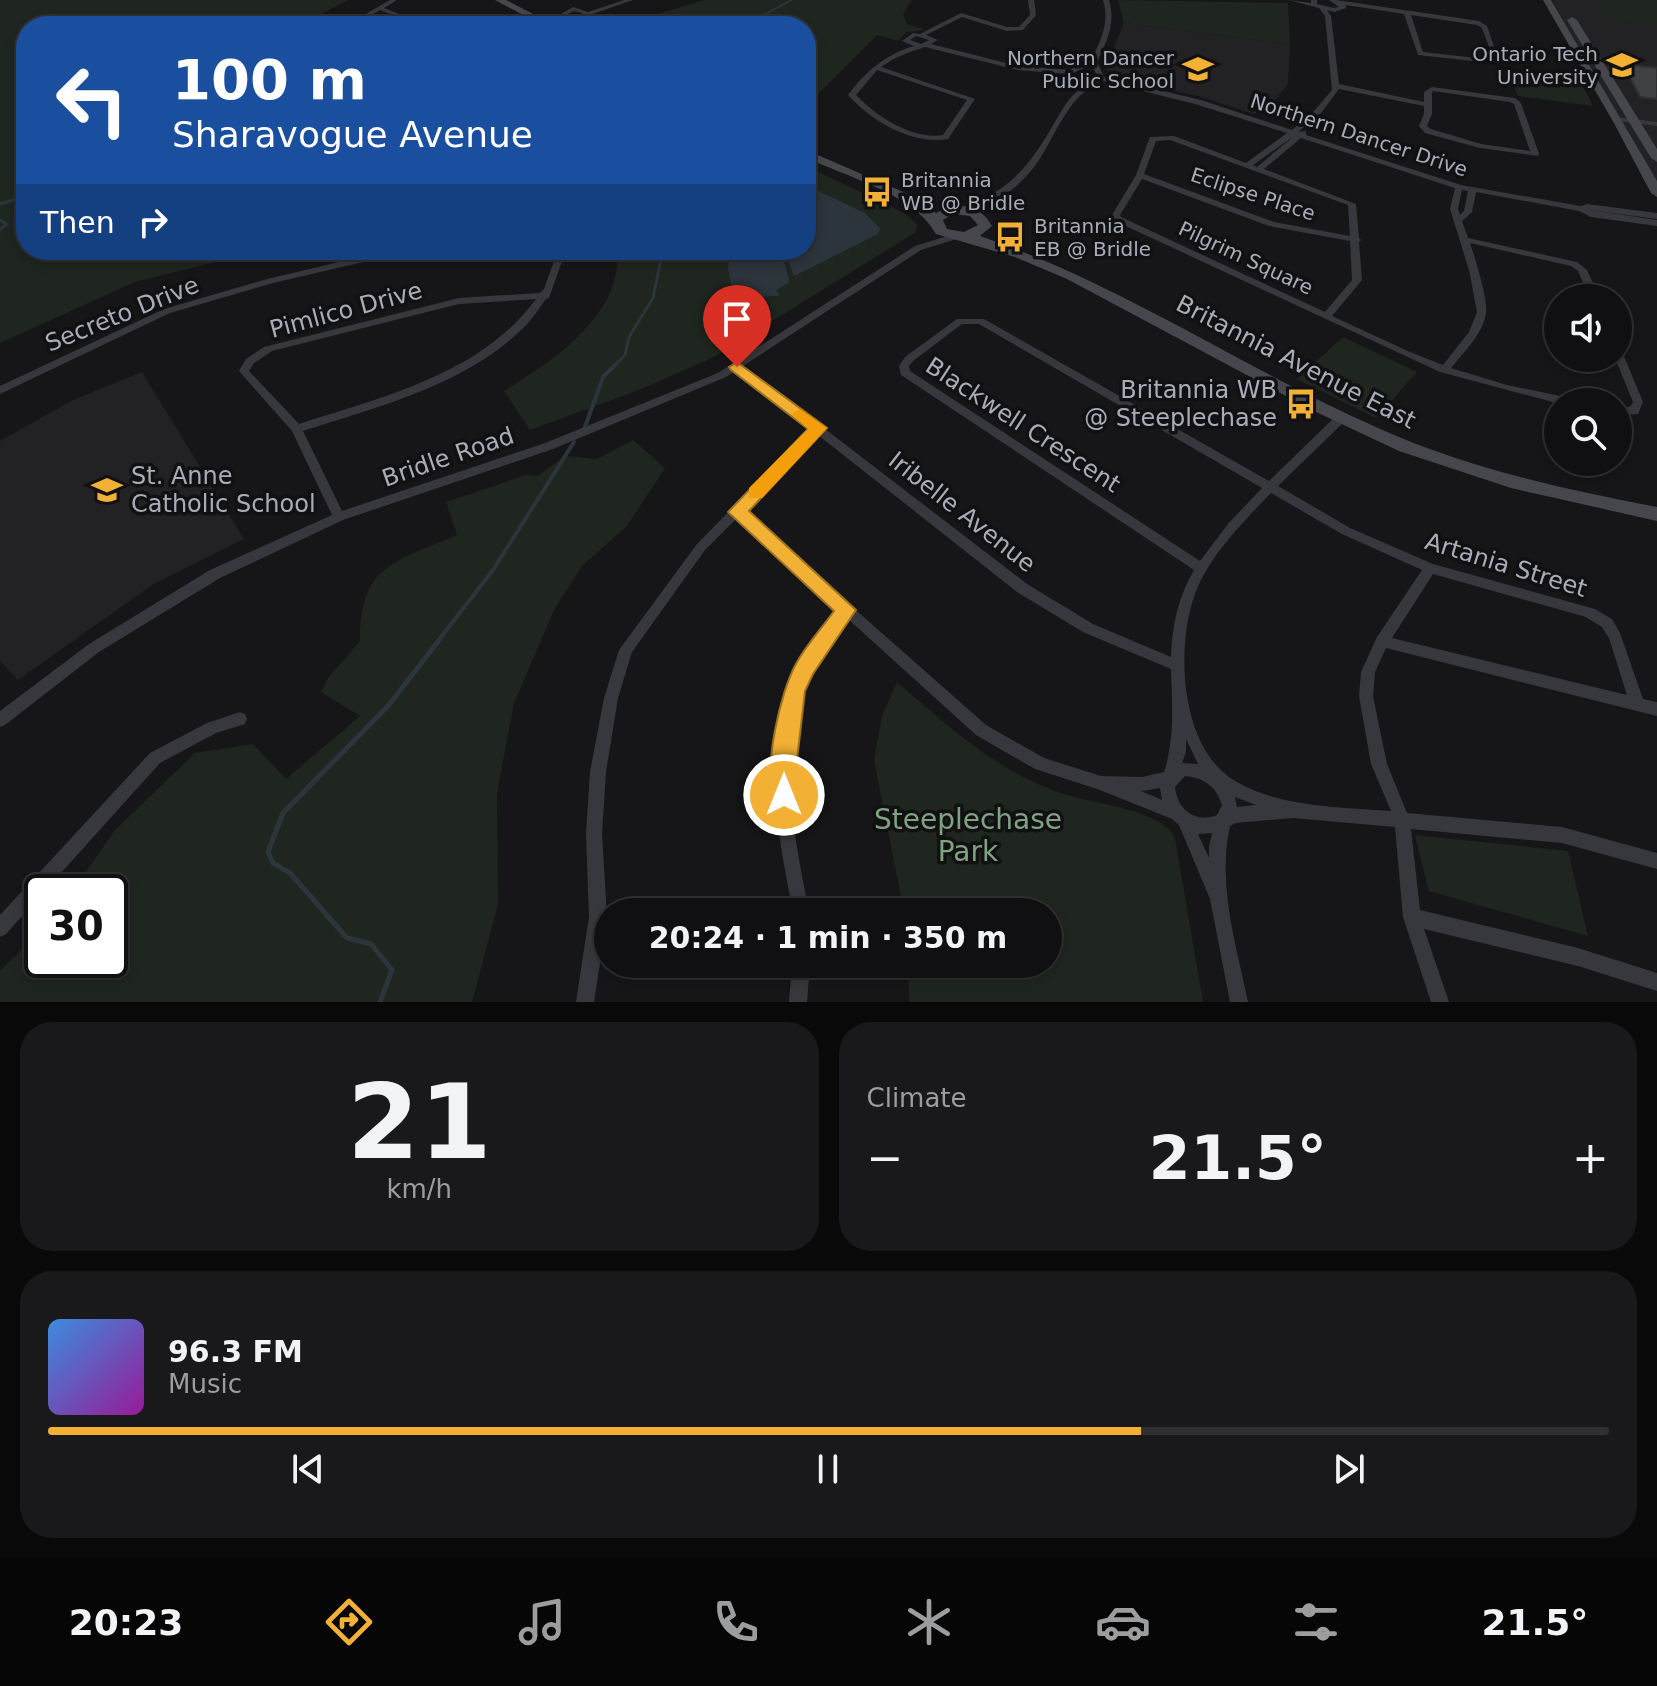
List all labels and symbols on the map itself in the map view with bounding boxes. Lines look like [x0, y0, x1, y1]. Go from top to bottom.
place label: Ontario Tech University [1472, 42, 1598, 89]
place label: Northern Dancer Public School [1007, 46, 1175, 93]
school or university icon: Ontario Tech University [1605, 48, 1639, 82]
school or university icon: Northern Dancer Public School [1181, 52, 1215, 86]
street label: Northern Dancer Drive [1247, 89, 1471, 181]
street label: Eclipse Place [1188, 163, 1318, 225]
place label: Britannia WB @ Bridle [901, 168, 1025, 215]
bus stop icon: Britannia WB @ Bridle [860, 175, 894, 209]
place label: Britannia EB @ Bridle [1034, 214, 1151, 261]
street label: Pilgrim Square [1175, 216, 1317, 300]
bus stop icon: Britannia EB @ Bridle [993, 220, 1027, 254]
street label: Secreto Drive [41, 270, 203, 358]
street label: Pimlico Drive [267, 276, 425, 344]
pin [703, 285, 771, 367]
street label: Britannia Avenue East [1172, 289, 1420, 435]
street label: Blackwell Crescent [921, 352, 1125, 498]
place label: Britannia WB @ Steeplechase [1084, 376, 1277, 432]
bus stop icon: Britannia WB @ Steeplechase [1284, 387, 1318, 421]
street label: Bridle Road [378, 421, 518, 493]
street label: Iribelle Avenue [883, 446, 1041, 578]
place label: St. Anne Catholic School [131, 462, 316, 518]
school or university icon: St. Anne Catholic School [90, 473, 124, 507]
street label: Artania Street [1422, 527, 1590, 603]
position arrow [742, 753, 826, 837]
park label: Steeplechase Park [874, 803, 1062, 868]
speed limit sign: 30 [24, 874, 128, 978]

